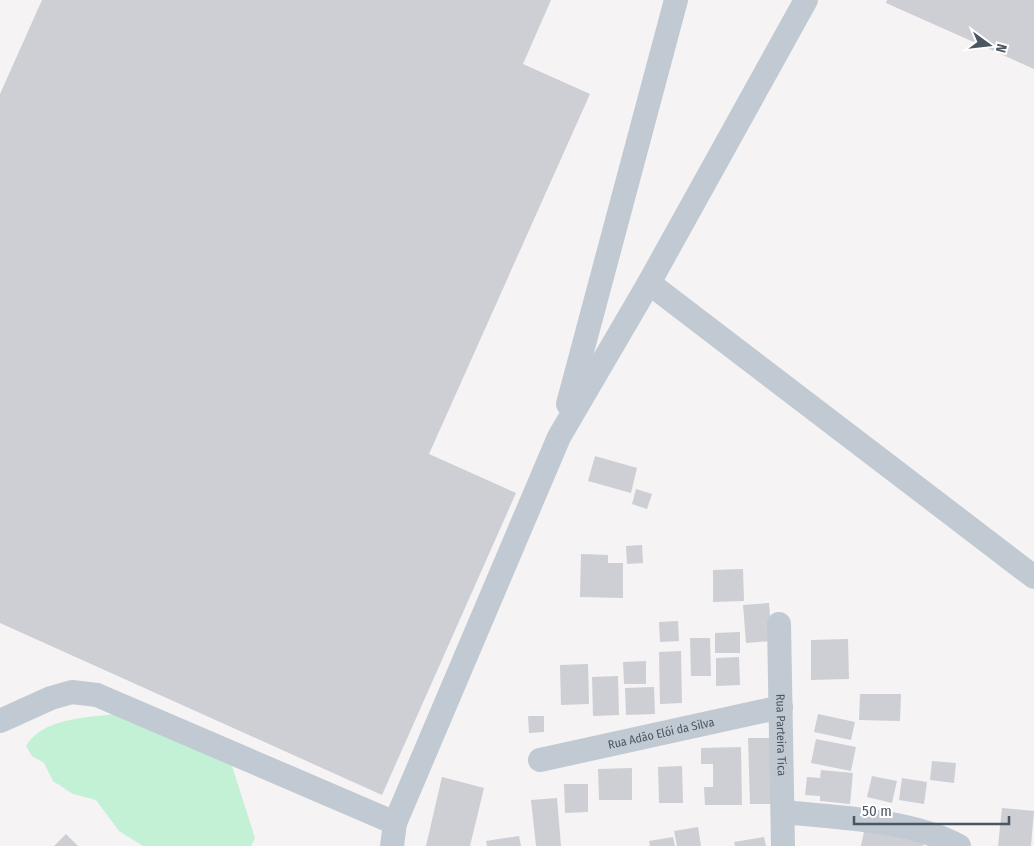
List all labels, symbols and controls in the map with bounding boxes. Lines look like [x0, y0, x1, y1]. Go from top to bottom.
north arrow [964, 20, 1014, 70]
text: N [992, 42, 1010, 54]
street label: Rua Parteira Tica [773, 694, 789, 776]
street label: Rua Adão Elói da Silva [607, 715, 716, 752]
scale bar [854, 794, 1009, 826]
text: 50 m [862, 802, 892, 820]

